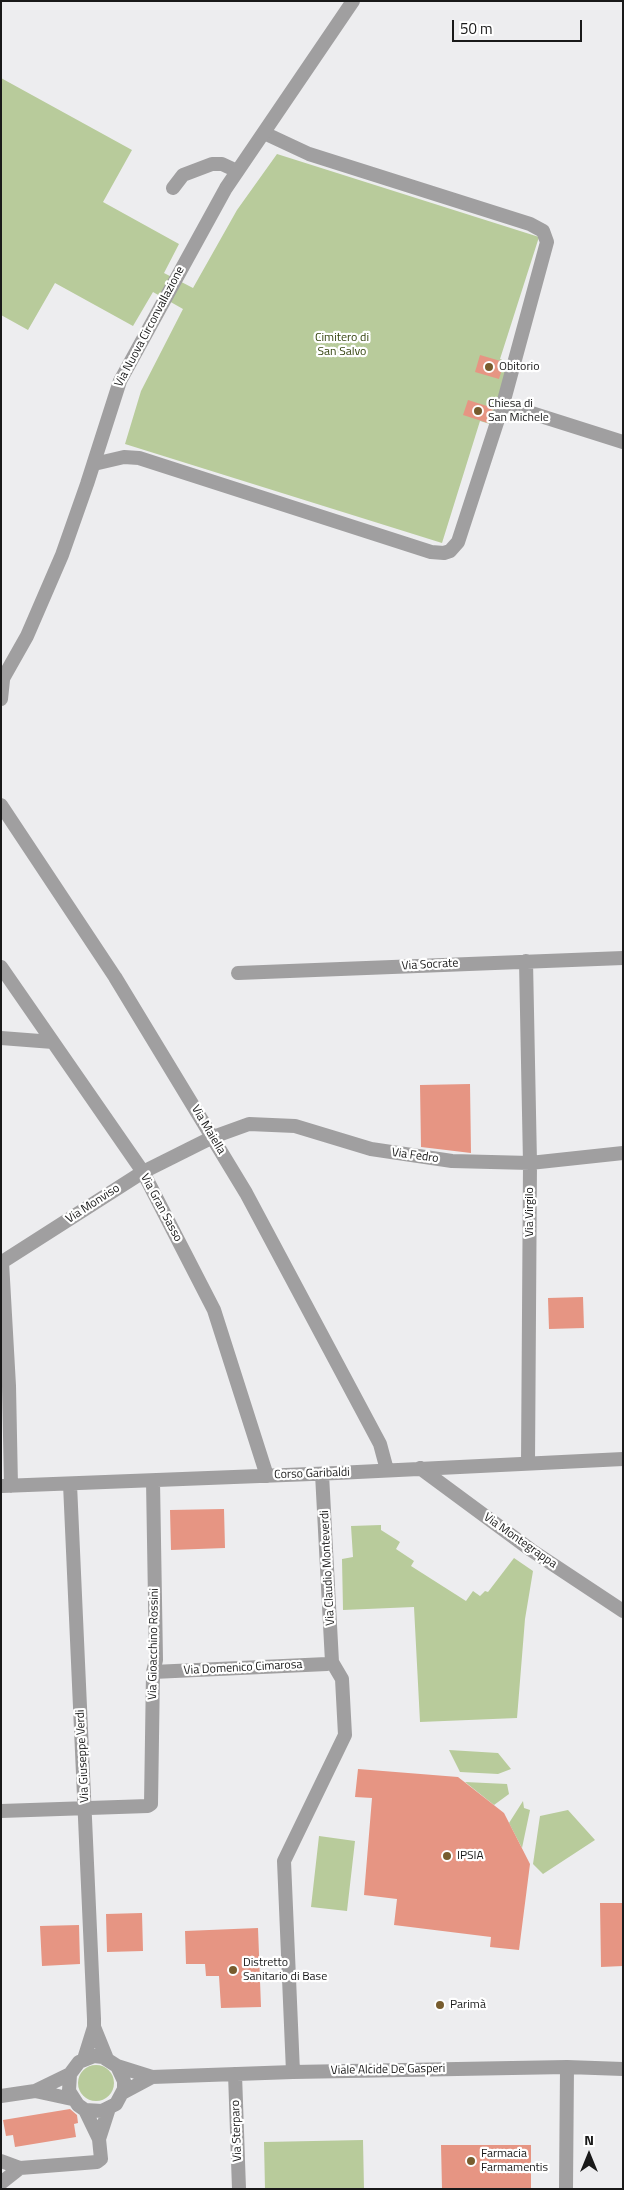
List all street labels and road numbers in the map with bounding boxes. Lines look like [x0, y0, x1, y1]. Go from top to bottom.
street label: Via Nuova Circonvallazione [112, 264, 188, 390]
street label: Via Socrate [401, 956, 459, 974]
street label: Via Maiella [188, 1103, 228, 1157]
street label: Via Fedro [391, 1146, 439, 1166]
street label: Via Gran Sasso [137, 1172, 185, 1244]
street label: Via Monviso [63, 1181, 123, 1227]
street label: Via Virgilo [523, 1187, 537, 1237]
street label: Corso Garibaldi [274, 1465, 350, 1483]
street label: Via Claudio Monteverdi [318, 1510, 338, 1626]
street label: Via Montegrappa [481, 1510, 559, 1572]
street label: Via Gioacchino Rossini [146, 1588, 162, 1700]
street label: Via Domenico Cimarosa [183, 1658, 303, 1678]
street label: Via Giuseppe Verdi [73, 1709, 93, 1803]
street label: Viale Alcide De Gasperi [331, 2062, 445, 2078]
street label: Via Sterparo [229, 2100, 245, 2162]

